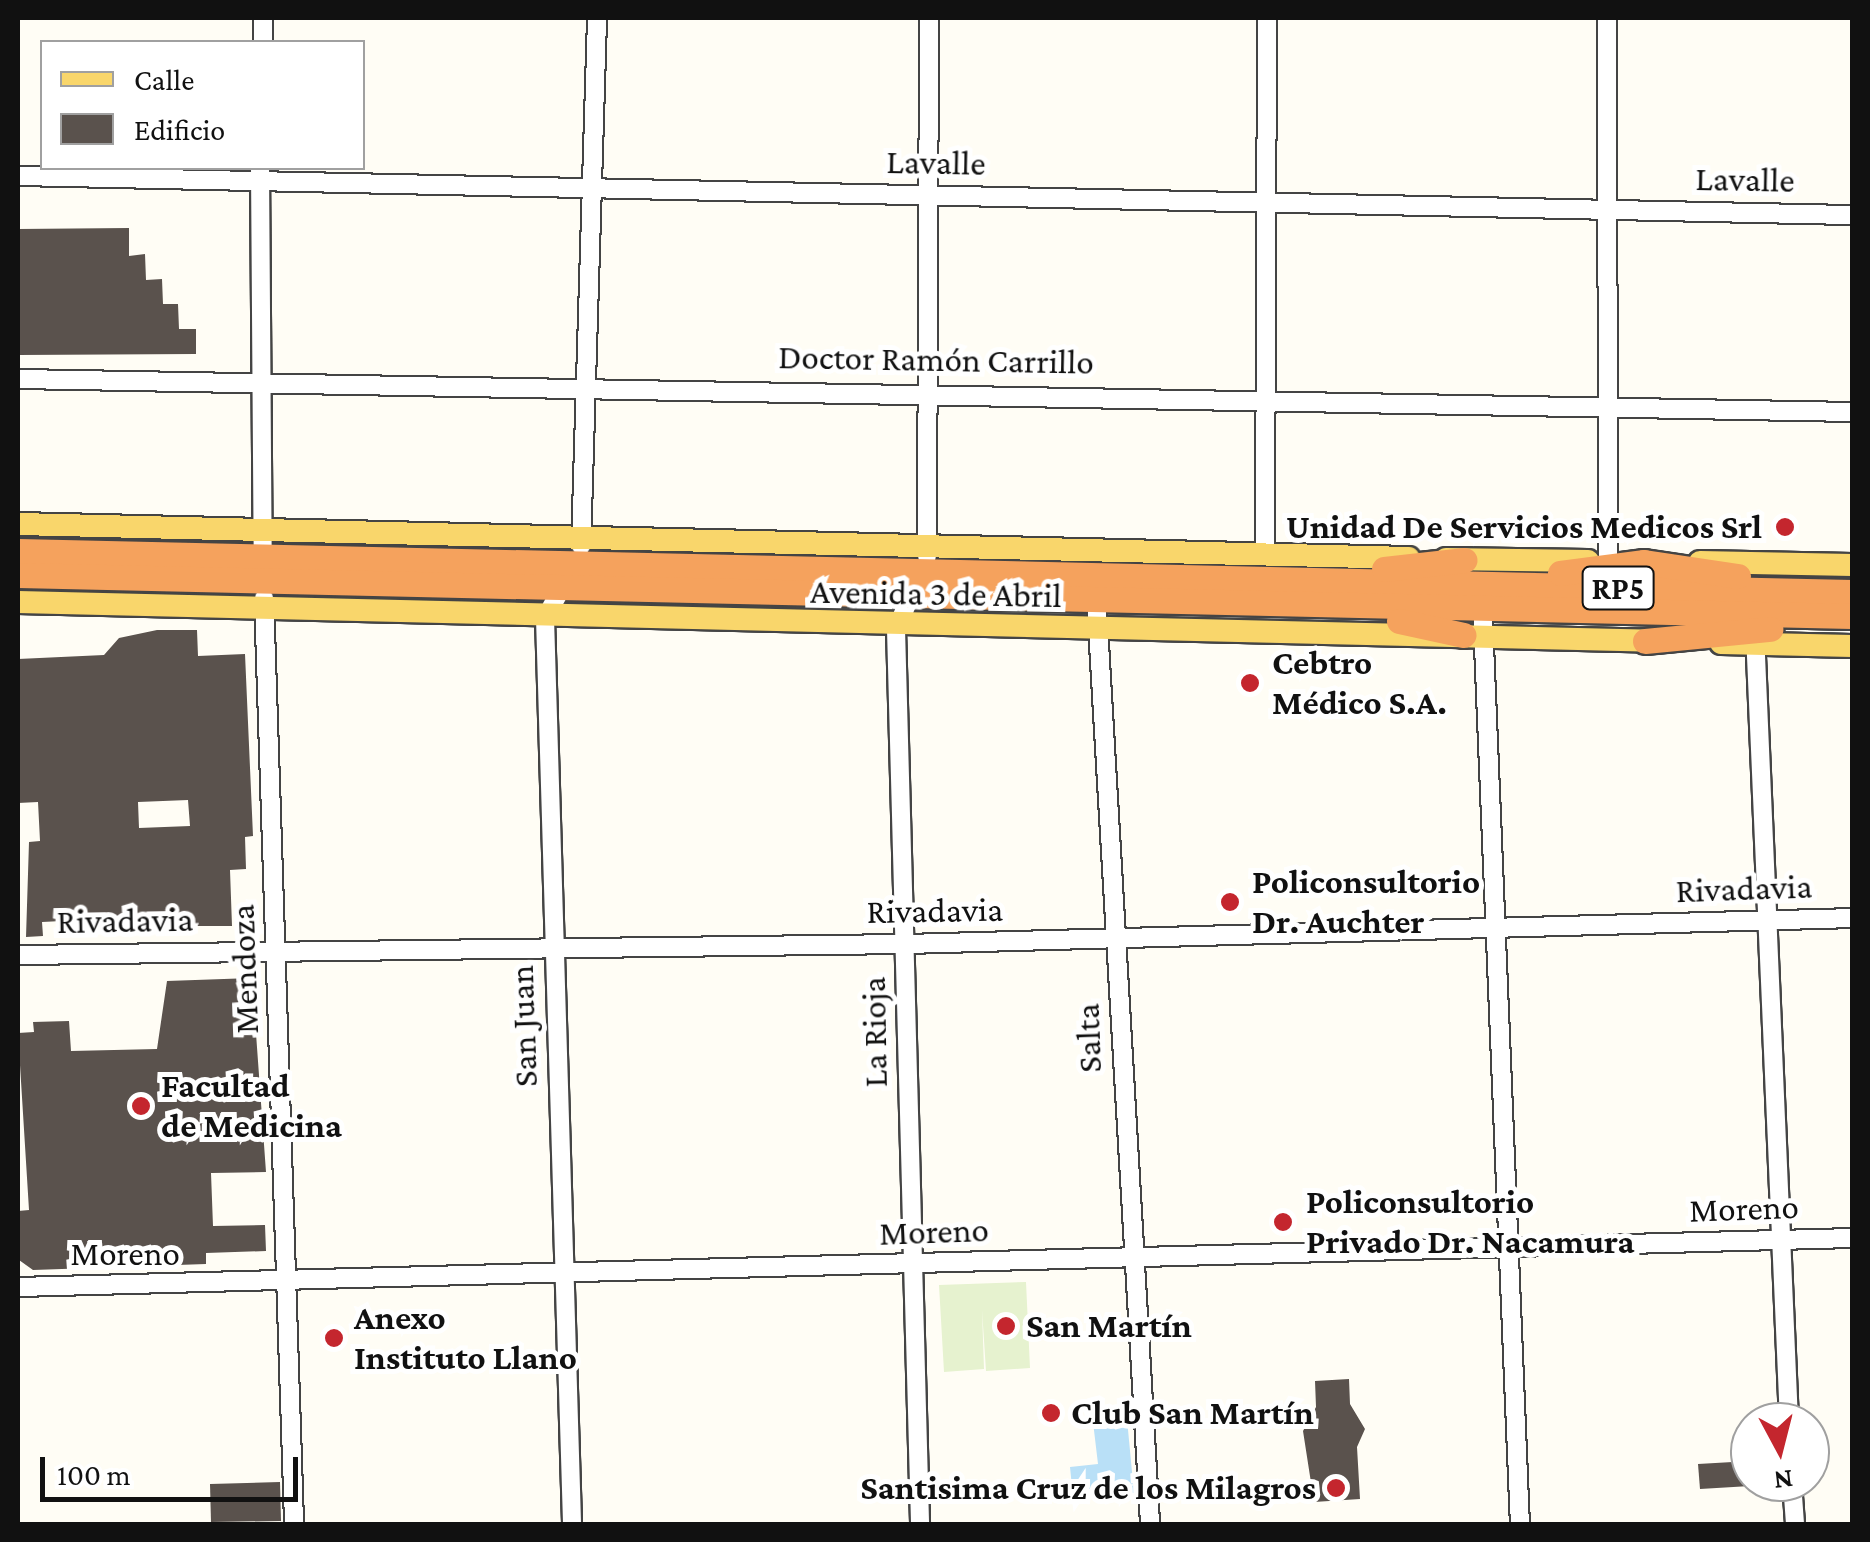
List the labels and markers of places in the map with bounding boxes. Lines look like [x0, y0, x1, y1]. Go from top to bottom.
place label: Unidad De Servicios Medicos Srl [1286, 506, 1762, 548]
marker: Unidad De Servicios Medicos Srl [1772, 514, 1798, 540]
place label: Cebtro Médico S.A. [1272, 642, 1447, 724]
marker: Cebtro Médico S.A. [1237, 670, 1263, 696]
place label: Policonsultorio Dr. Auchter [1252, 861, 1480, 943]
marker: Policonsultorio Dr. Auchter [1217, 889, 1243, 915]
place label: Facultad de Medicina [161, 1065, 342, 1147]
marker: Facultad de Medicina [130, 1095, 152, 1117]
place label: Policonsultorio Privado Dr. Nacamura [1306, 1181, 1634, 1263]
marker: Policonsultorio Privado Dr. Nacamura [1270, 1209, 1296, 1235]
place label: Anexo Instituto Llano [354, 1297, 577, 1379]
place label: San Martín [1026, 1305, 1192, 1347]
marker: San Martín [995, 1315, 1017, 1337]
marker: Anexo Instituto Llano [323, 1327, 345, 1349]
place label: Club San Martín [1071, 1392, 1314, 1434]
marker: Club San Martín [1040, 1402, 1062, 1424]
place label: Santisima Cruz de los Milagros [860, 1467, 1316, 1509]
marker: Santisima Cruz de los Milagros [1325, 1477, 1347, 1499]

